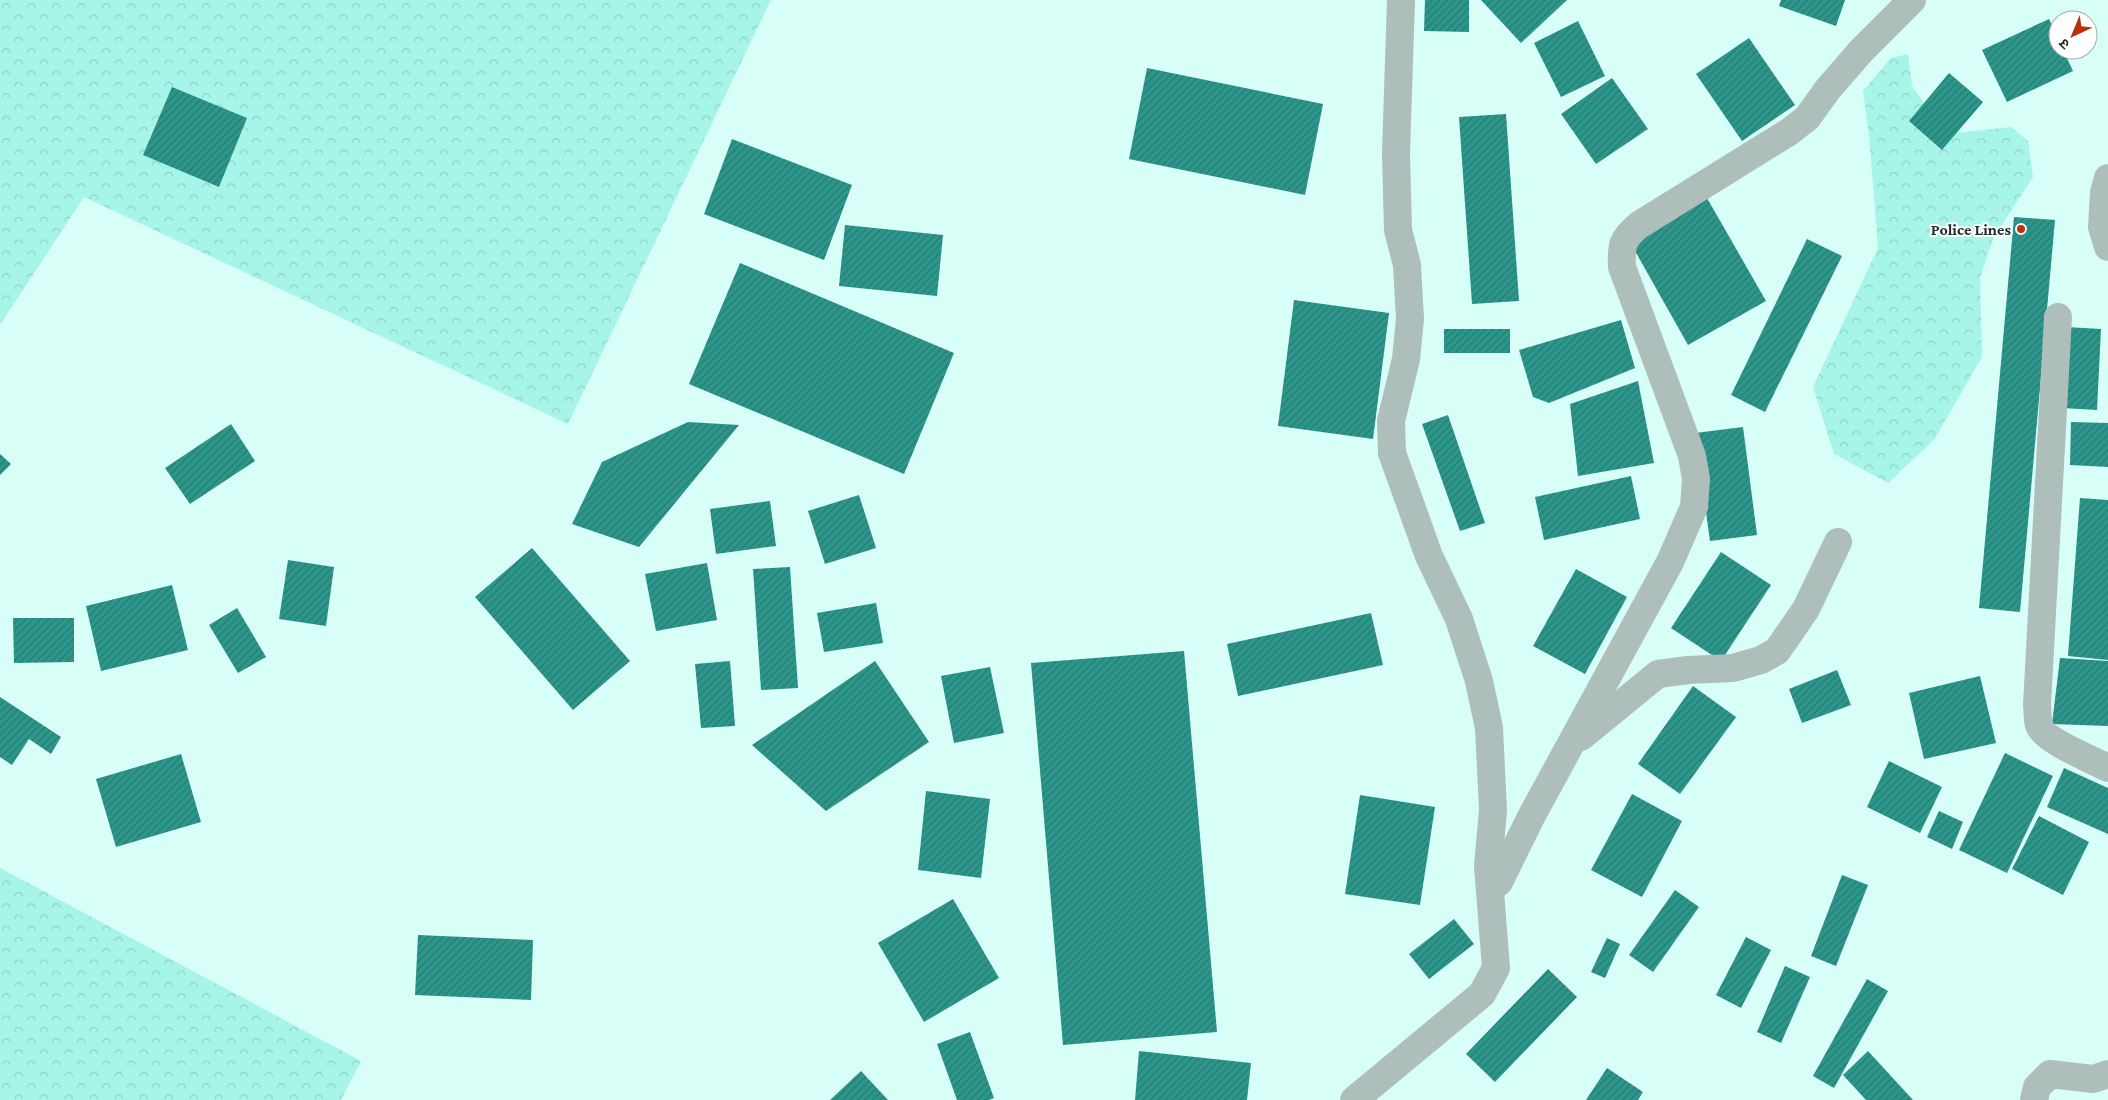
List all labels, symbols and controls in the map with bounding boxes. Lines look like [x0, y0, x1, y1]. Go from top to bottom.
north arrow [2048, 10, 2098, 60]
text: उ [2055, 35, 2072, 53]
place label: Police Lines [1931, 221, 2011, 238]
marker: Police Lines [2015, 223, 2027, 235]

